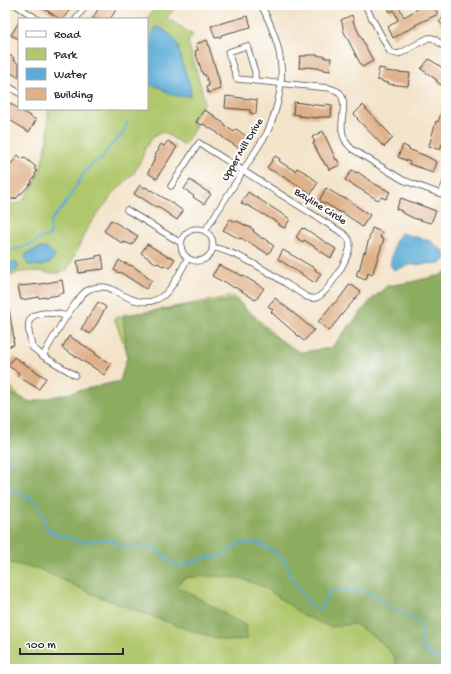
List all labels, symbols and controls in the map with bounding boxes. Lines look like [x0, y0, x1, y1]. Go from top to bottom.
legend [18, 18, 148, 110]
text: Road [54, 29, 81, 43]
text: Park [53, 49, 79, 63]
text: Water [54, 69, 88, 83]
text: Building [53, 89, 93, 103]
street label: Upper Mill Drive [220, 116, 267, 183]
street label: Bayline Circle [291, 186, 349, 228]
scale bar [20, 630, 123, 656]
text: 100 m [25, 639, 56, 653]

